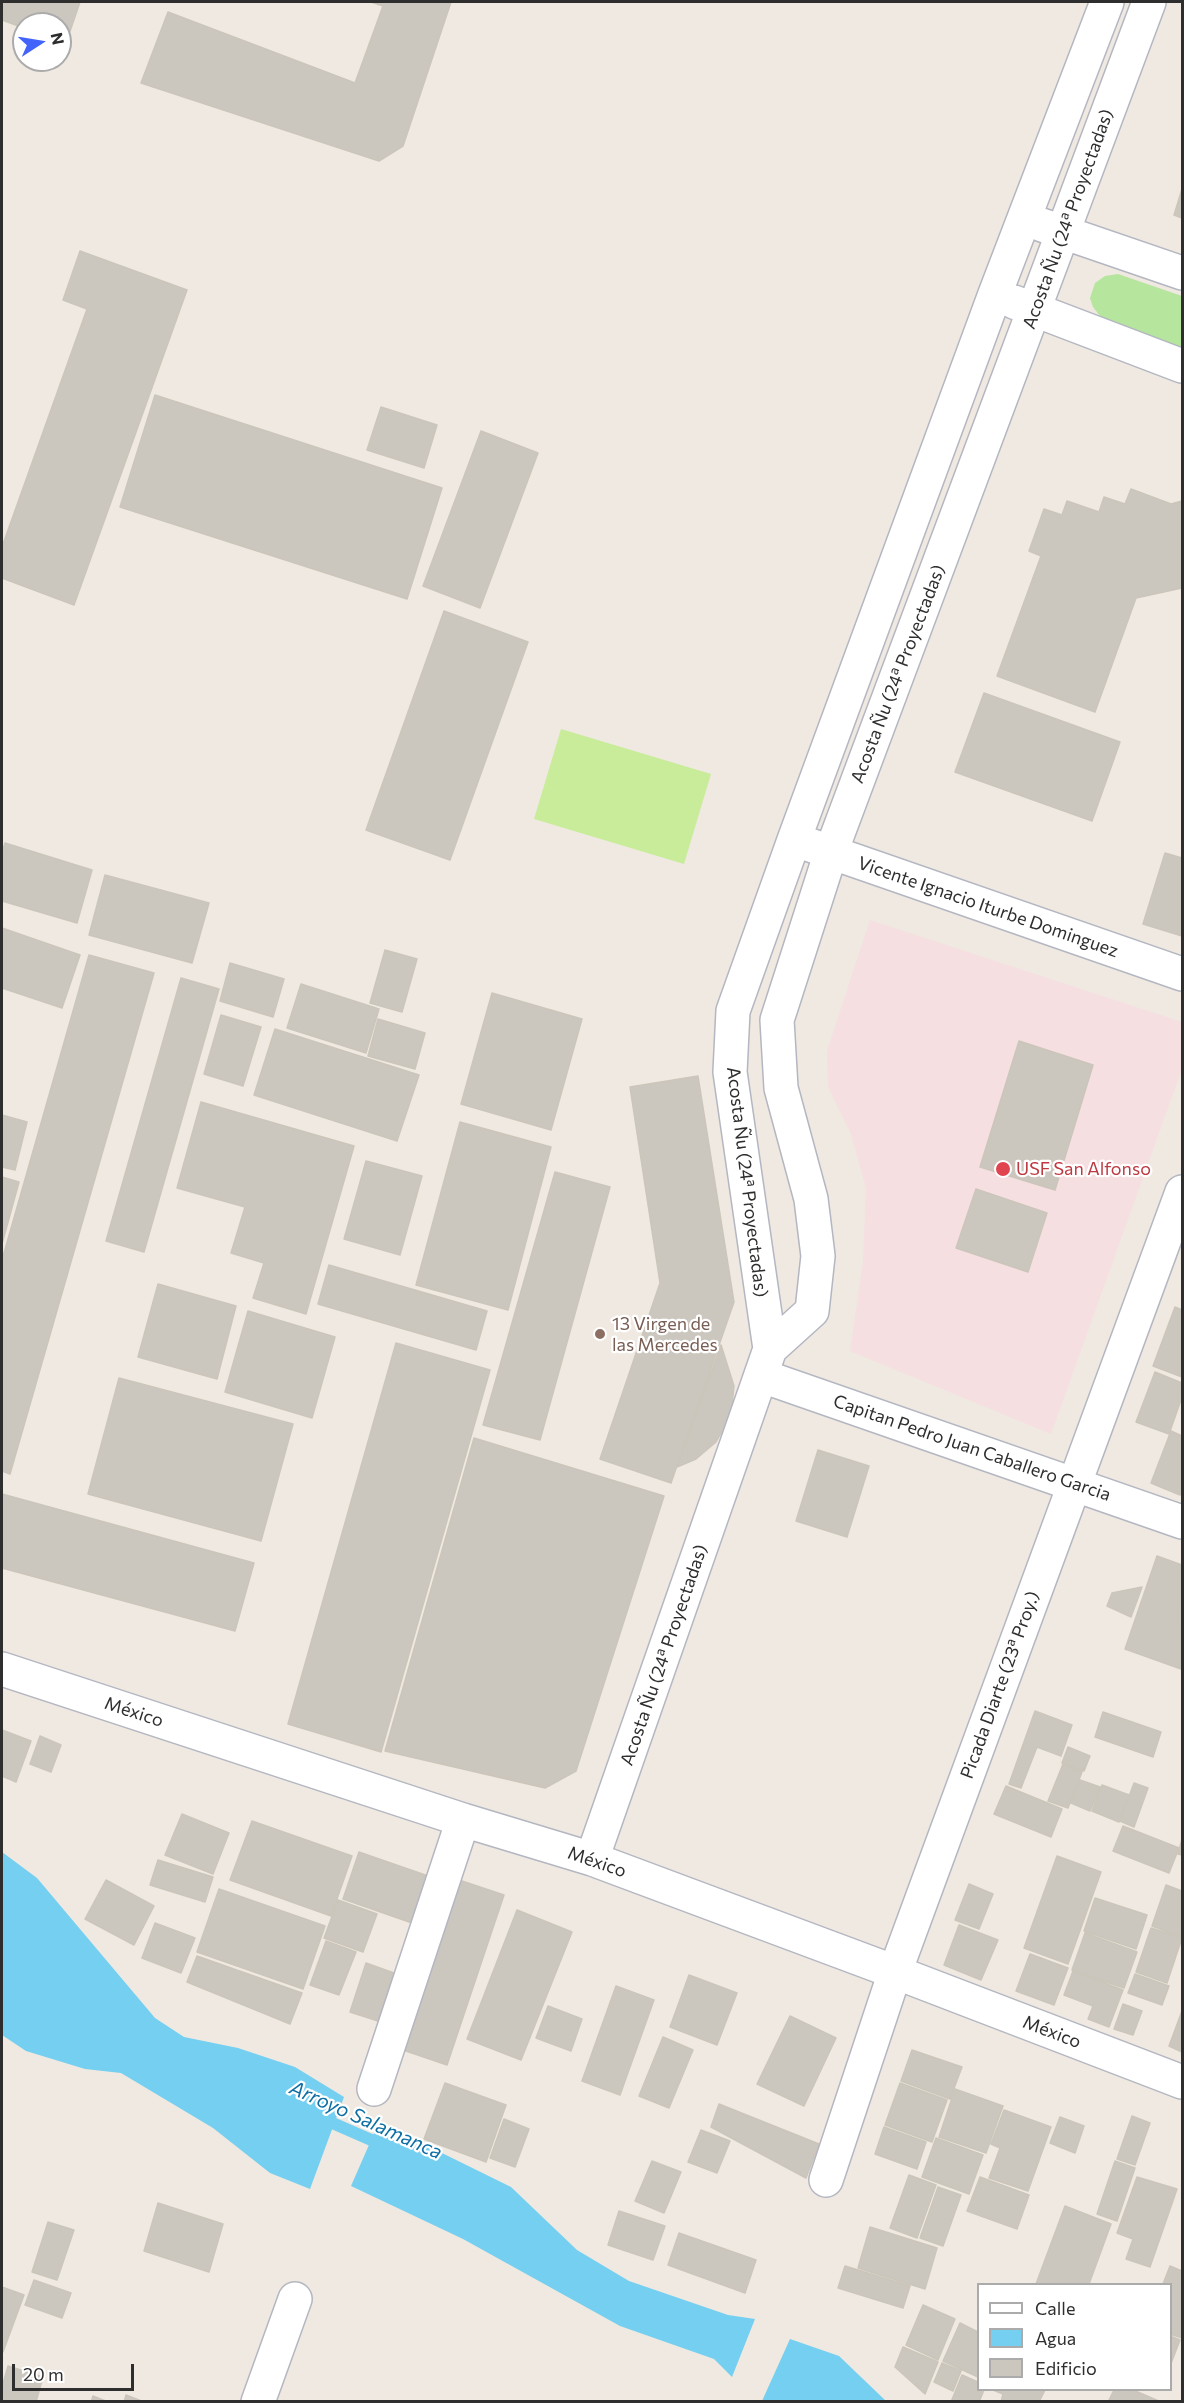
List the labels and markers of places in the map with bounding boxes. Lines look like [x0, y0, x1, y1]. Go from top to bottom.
place label: USF San Alfonso [1016, 1158, 1151, 1180]
marker: USF San Alfonso [994, 1160, 1012, 1178]
place label: 13 Virgen de las Mercedes [612, 1313, 718, 1356]
marker: 13 Virgen de las Mercedes [593, 1327, 607, 1341]

